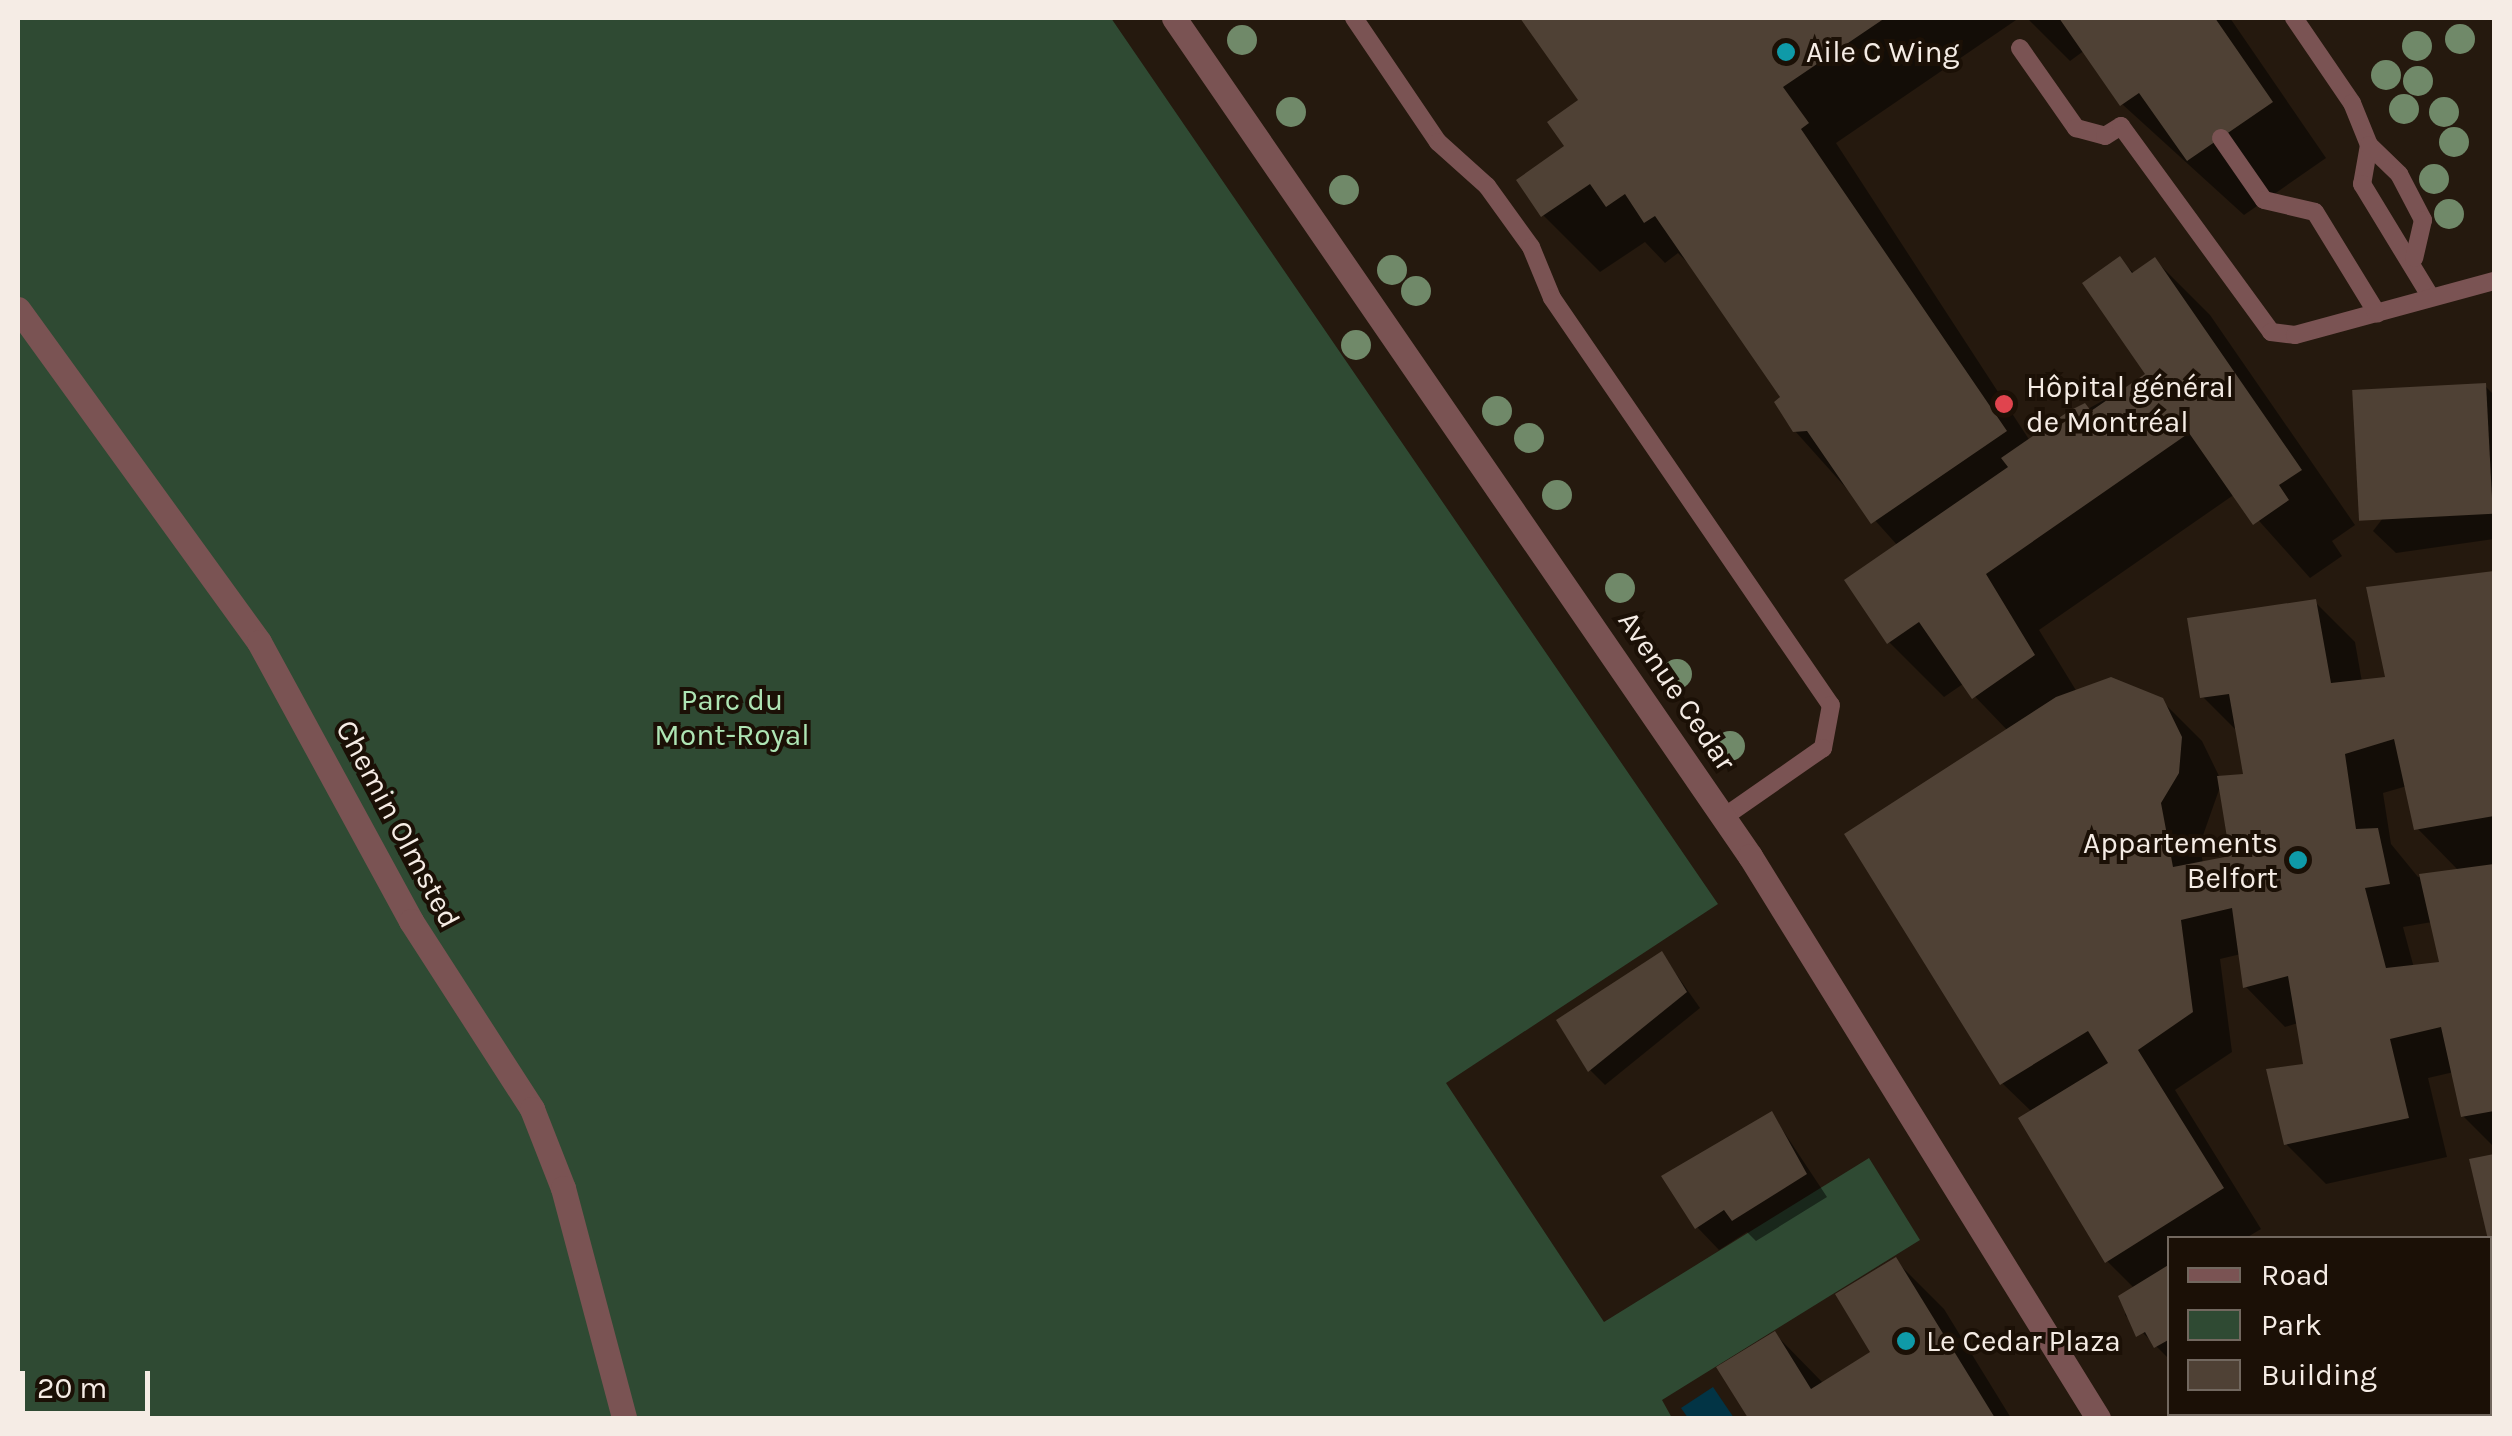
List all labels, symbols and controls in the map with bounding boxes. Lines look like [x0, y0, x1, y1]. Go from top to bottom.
place label: Aile C Wing [1806, 34, 1959, 70]
marker: Aile C Wing [1775, 41, 1797, 63]
place label: Hôpital général de Montréal [2026, 369, 2234, 440]
marker: Hôpital général de Montréal [1991, 391, 2017, 417]
street label: Avenue Cedar [1610, 604, 1744, 778]
park label: Parc du Mont-Royal [654, 682, 810, 752]
street label: Chemin Olmsted [328, 714, 468, 934]
place label: Appartements Belfort [2083, 825, 2278, 896]
marker: Appartements Belfort [2287, 849, 2309, 871]
legend [2167, 1236, 2492, 1416]
text: Road [2261, 1257, 2330, 1293]
text: Park [2261, 1307, 2322, 1343]
place label: Le Cedar Plaza [1926, 1323, 2121, 1359]
marker: Le Cedar Plaza [1895, 1330, 1917, 1352]
scale bar [25, 1351, 155, 1413]
text: Building [2261, 1357, 2377, 1393]
text: 20 m [37, 1370, 107, 1406]

